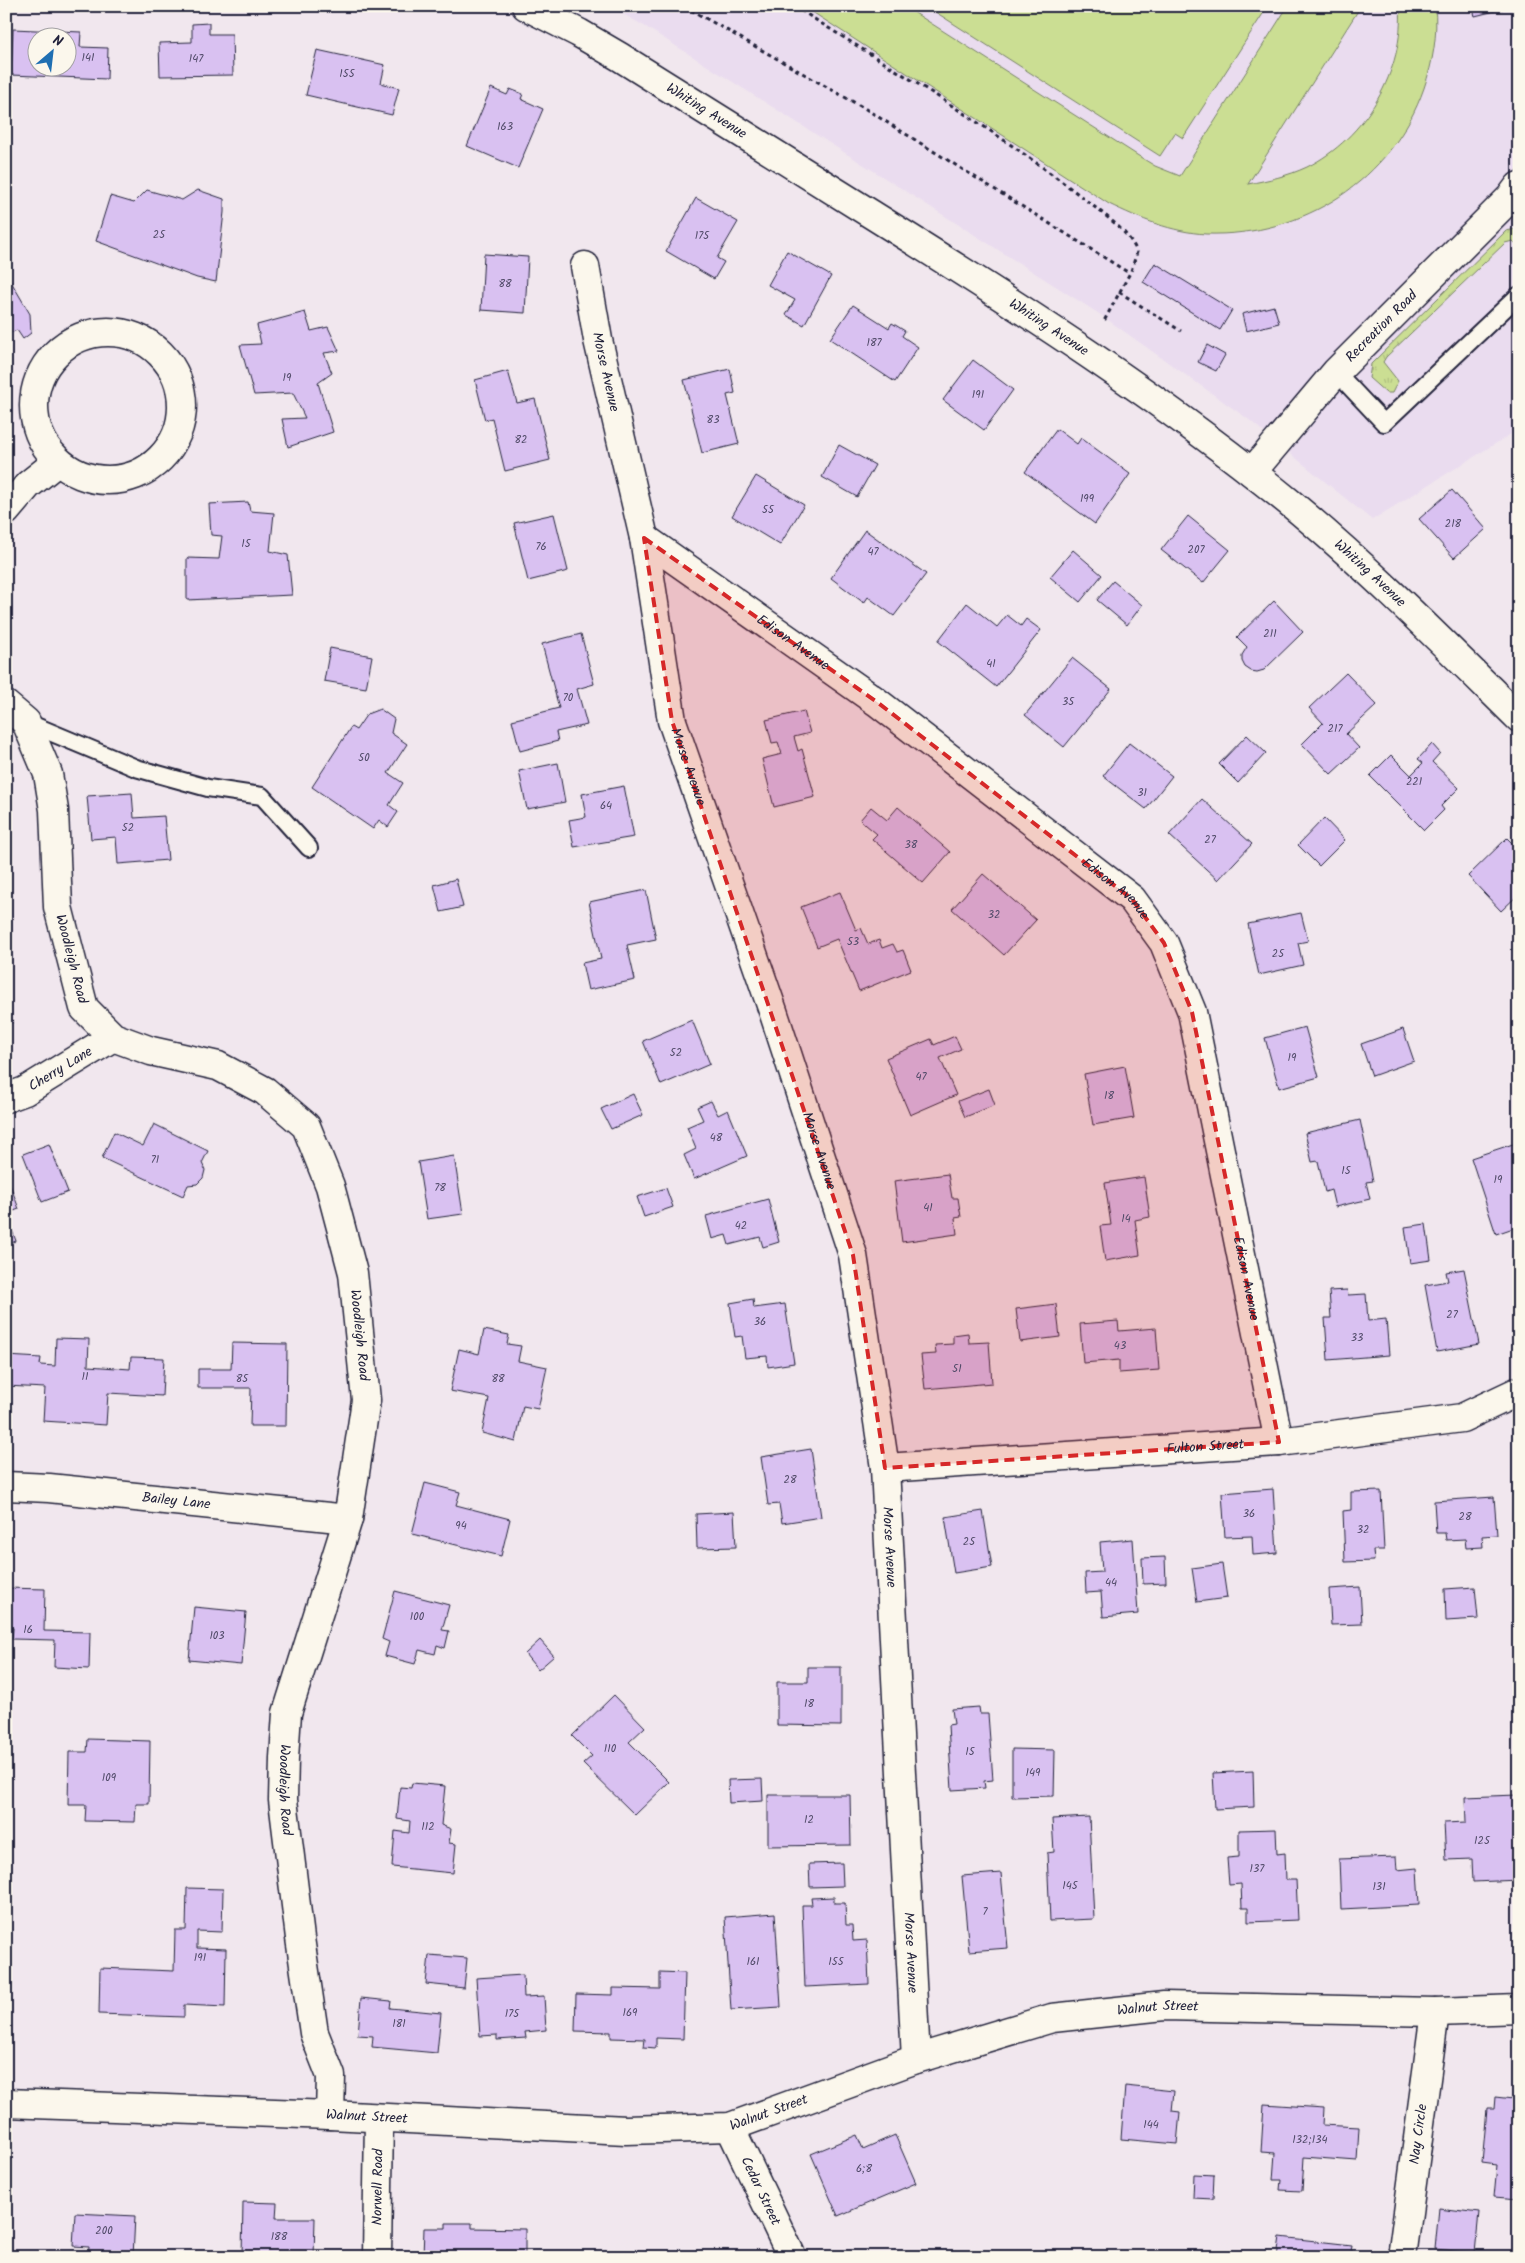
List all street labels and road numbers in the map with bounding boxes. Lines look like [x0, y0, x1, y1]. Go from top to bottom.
street label: Whiting Avenue [662, 78, 752, 145]
street label: Recreation Road [1340, 285, 1423, 368]
street label: Whiting Avenue [1005, 293, 1094, 362]
street label: Morse Avenue [586, 330, 625, 415]
street label: Whiting Avenue [1329, 534, 1412, 613]
street label: Edison Avenue [752, 609, 835, 677]
street label: Morse Avenue [664, 725, 712, 809]
street label: Edison Avenue [1076, 853, 1155, 925]
street label: Woodleigh Road [49, 912, 94, 1007]
street label: Cherry Lane [24, 1041, 97, 1097]
street label: Morse Avenue [796, 1109, 842, 1194]
street label: Edison Avenue [1227, 1235, 1265, 1323]
street label: Woodleigh Road [344, 1288, 375, 1383]
street label: Fulton Street [1166, 1433, 1245, 1460]
street label: Bailey Lane [141, 1487, 212, 1516]
street label: Morse Avenue [876, 1506, 902, 1589]
street label: Woodleigh Road [272, 1743, 298, 1838]
street label: Morse Avenue [897, 1911, 924, 1994]
street label: Walnut Street [1116, 1995, 1199, 2022]
street label: Walnut Street [727, 2088, 812, 2137]
street label: Nay Circle [1404, 2102, 1434, 2166]
street label: Walnut Street [325, 2104, 409, 2130]
street label: Norwell Road [366, 2147, 390, 2226]
street label: Cedar Street [735, 2153, 787, 2230]

